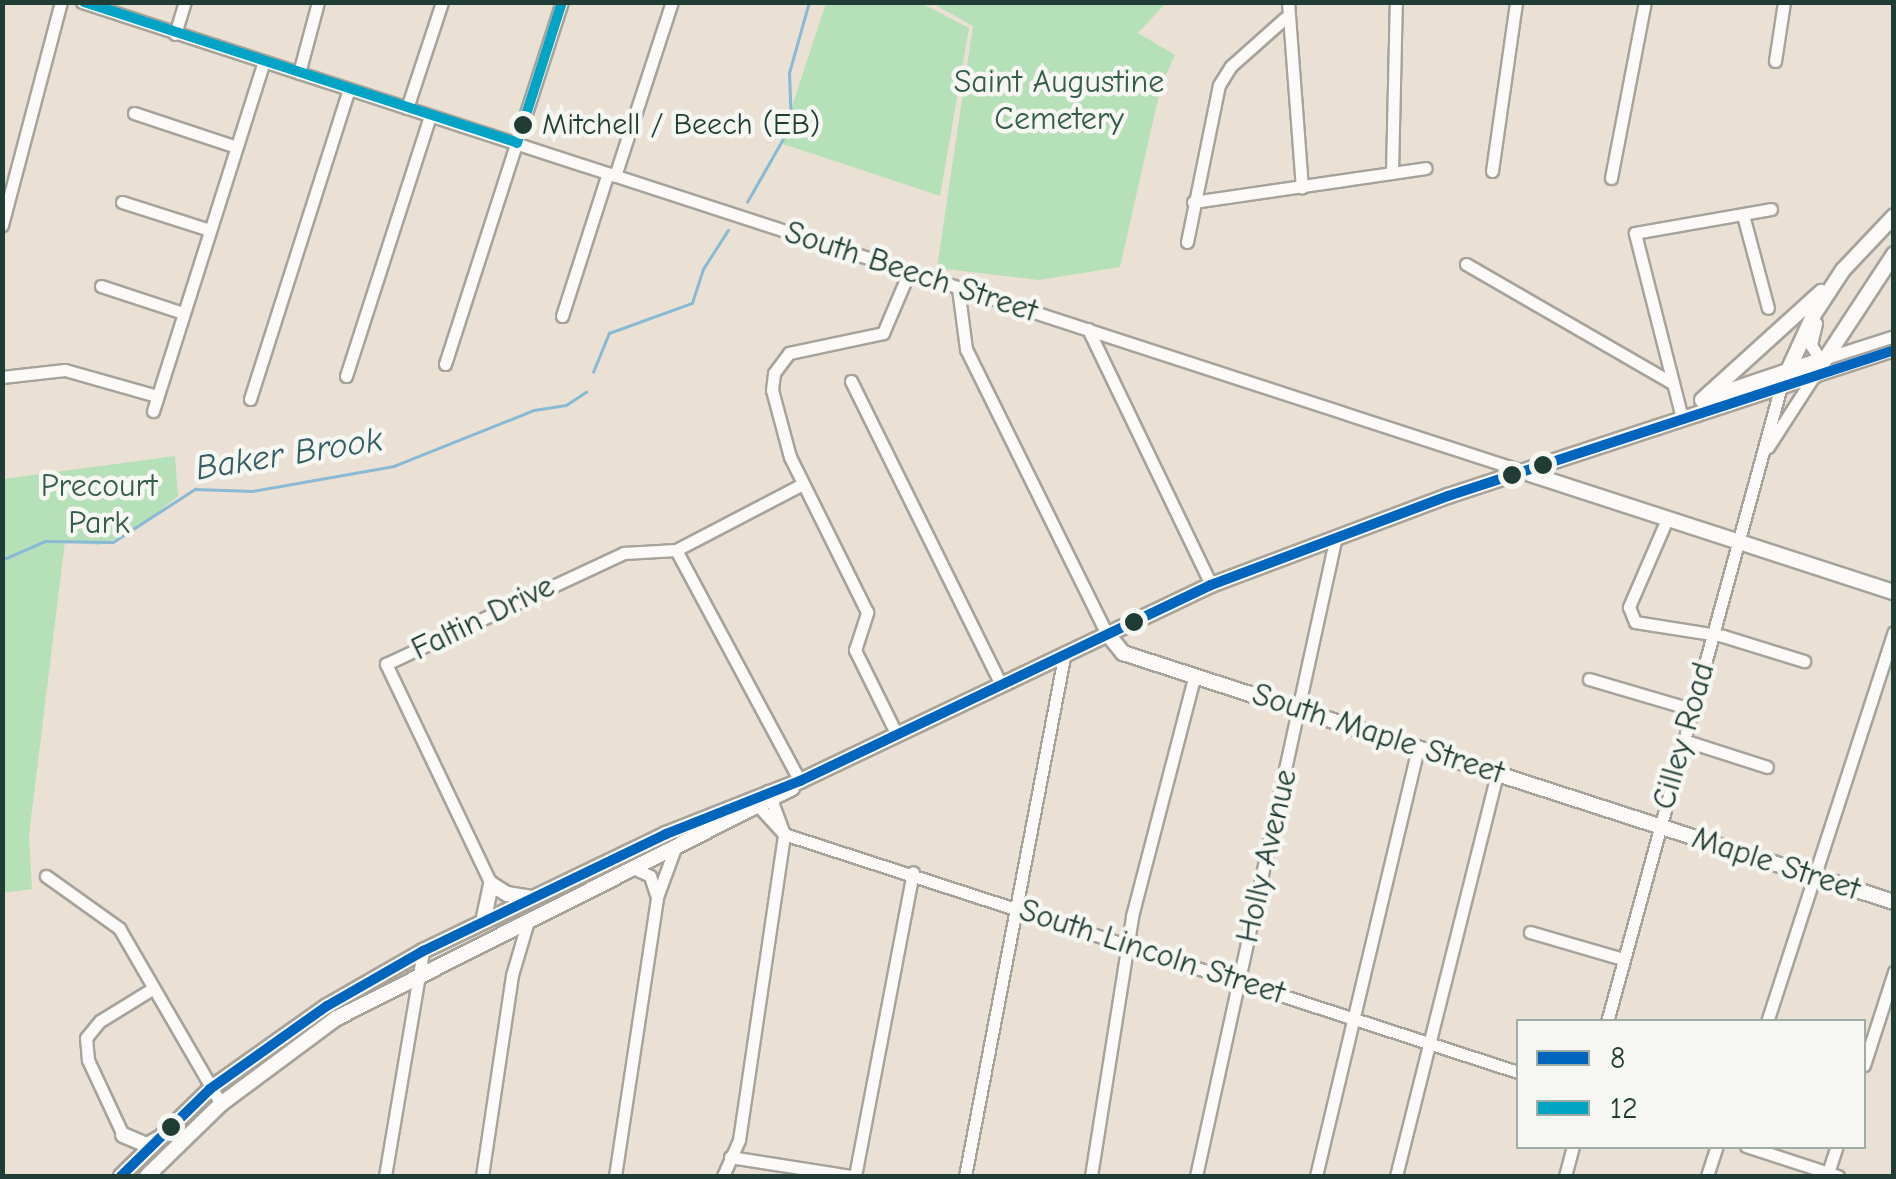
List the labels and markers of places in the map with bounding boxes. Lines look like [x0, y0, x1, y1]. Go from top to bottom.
place label: Mitchell / Beech (EB) [542, 107, 820, 143]
marker: Mitchell / Beech (EB) [513, 115, 533, 135]
unlabelled marker [1533, 455, 1553, 475]
unlabelled marker [1502, 465, 1522, 485]
unlabelled marker [1124, 612, 1144, 632]
unlabelled marker [161, 1117, 181, 1137]

